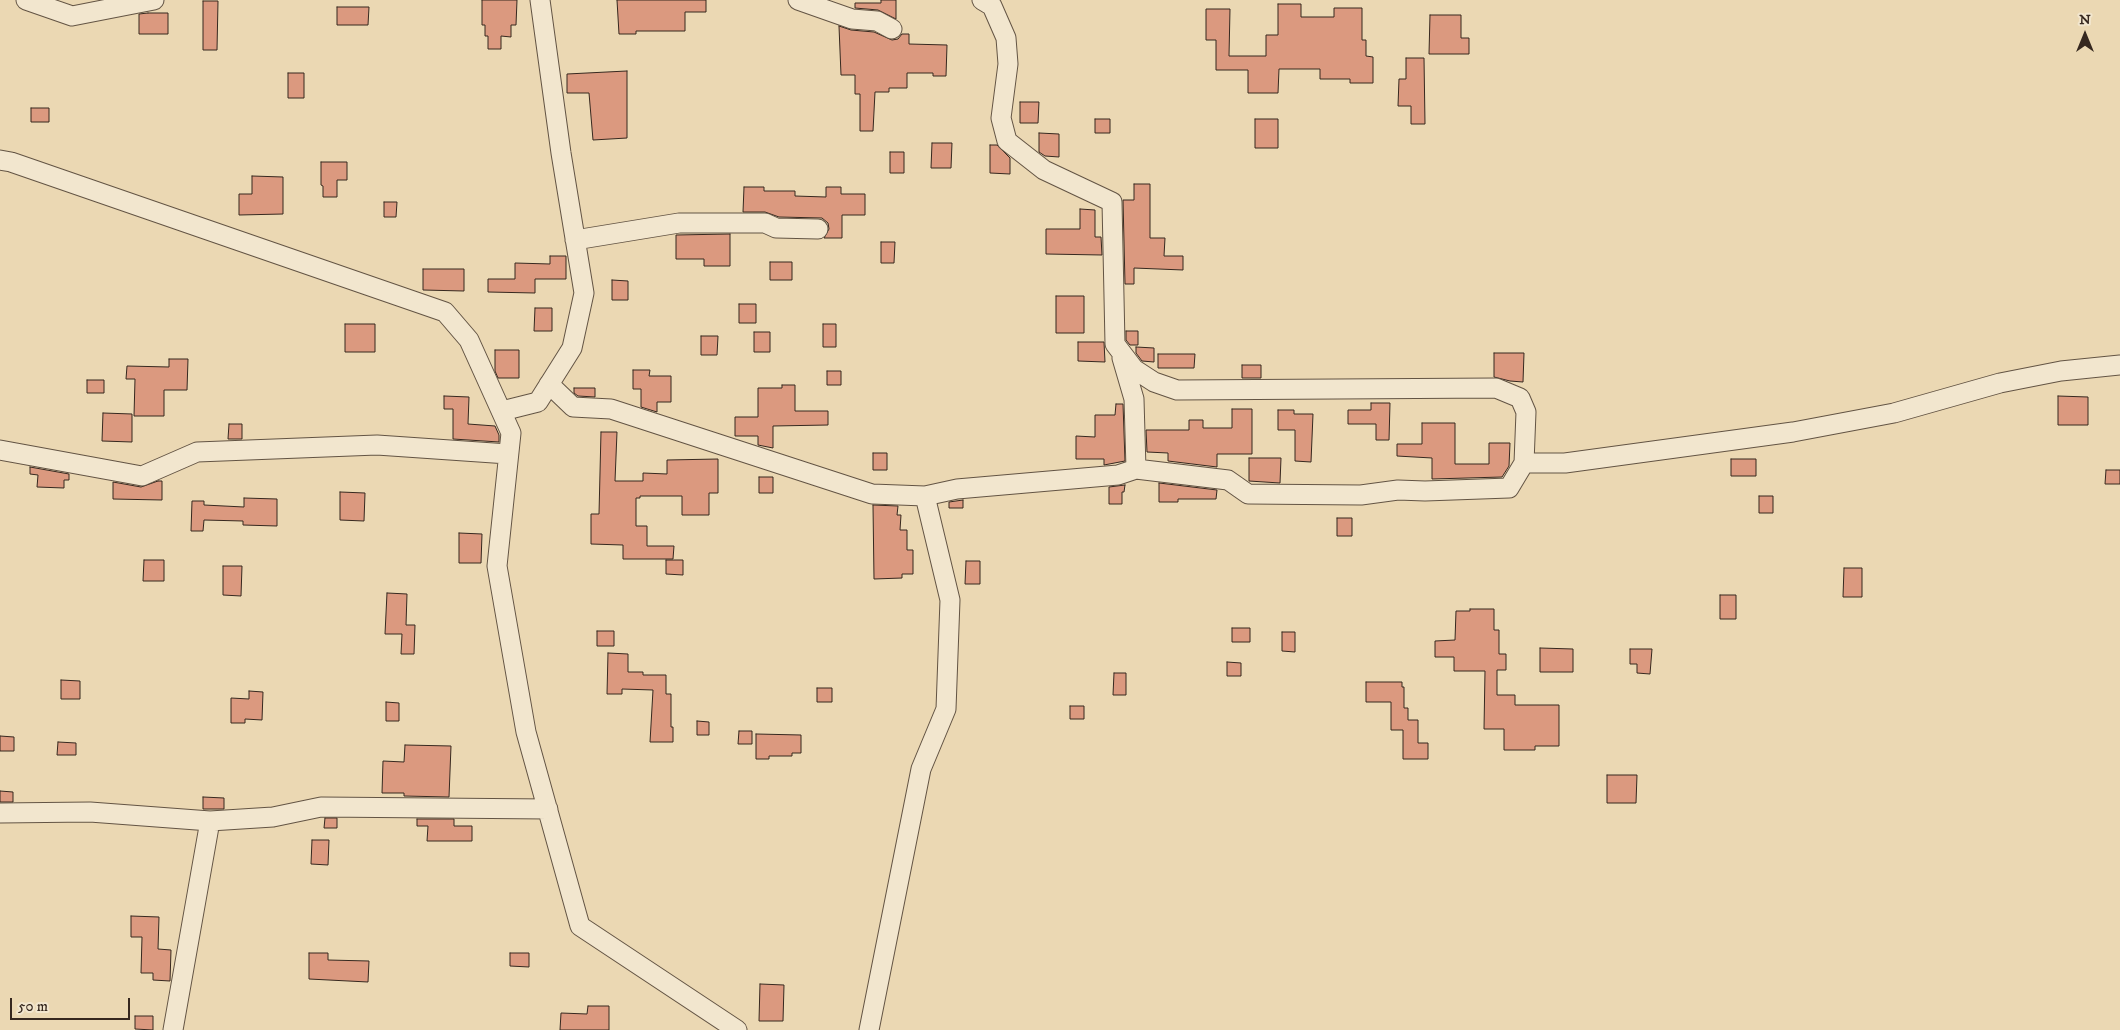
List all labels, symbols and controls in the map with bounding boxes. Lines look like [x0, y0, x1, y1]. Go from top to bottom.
north arrow [2060, 10, 2110, 60]
text: N [2079, 11, 2091, 29]
scale bar [12, 988, 132, 1020]
text: 50 m [18, 997, 48, 1016]

